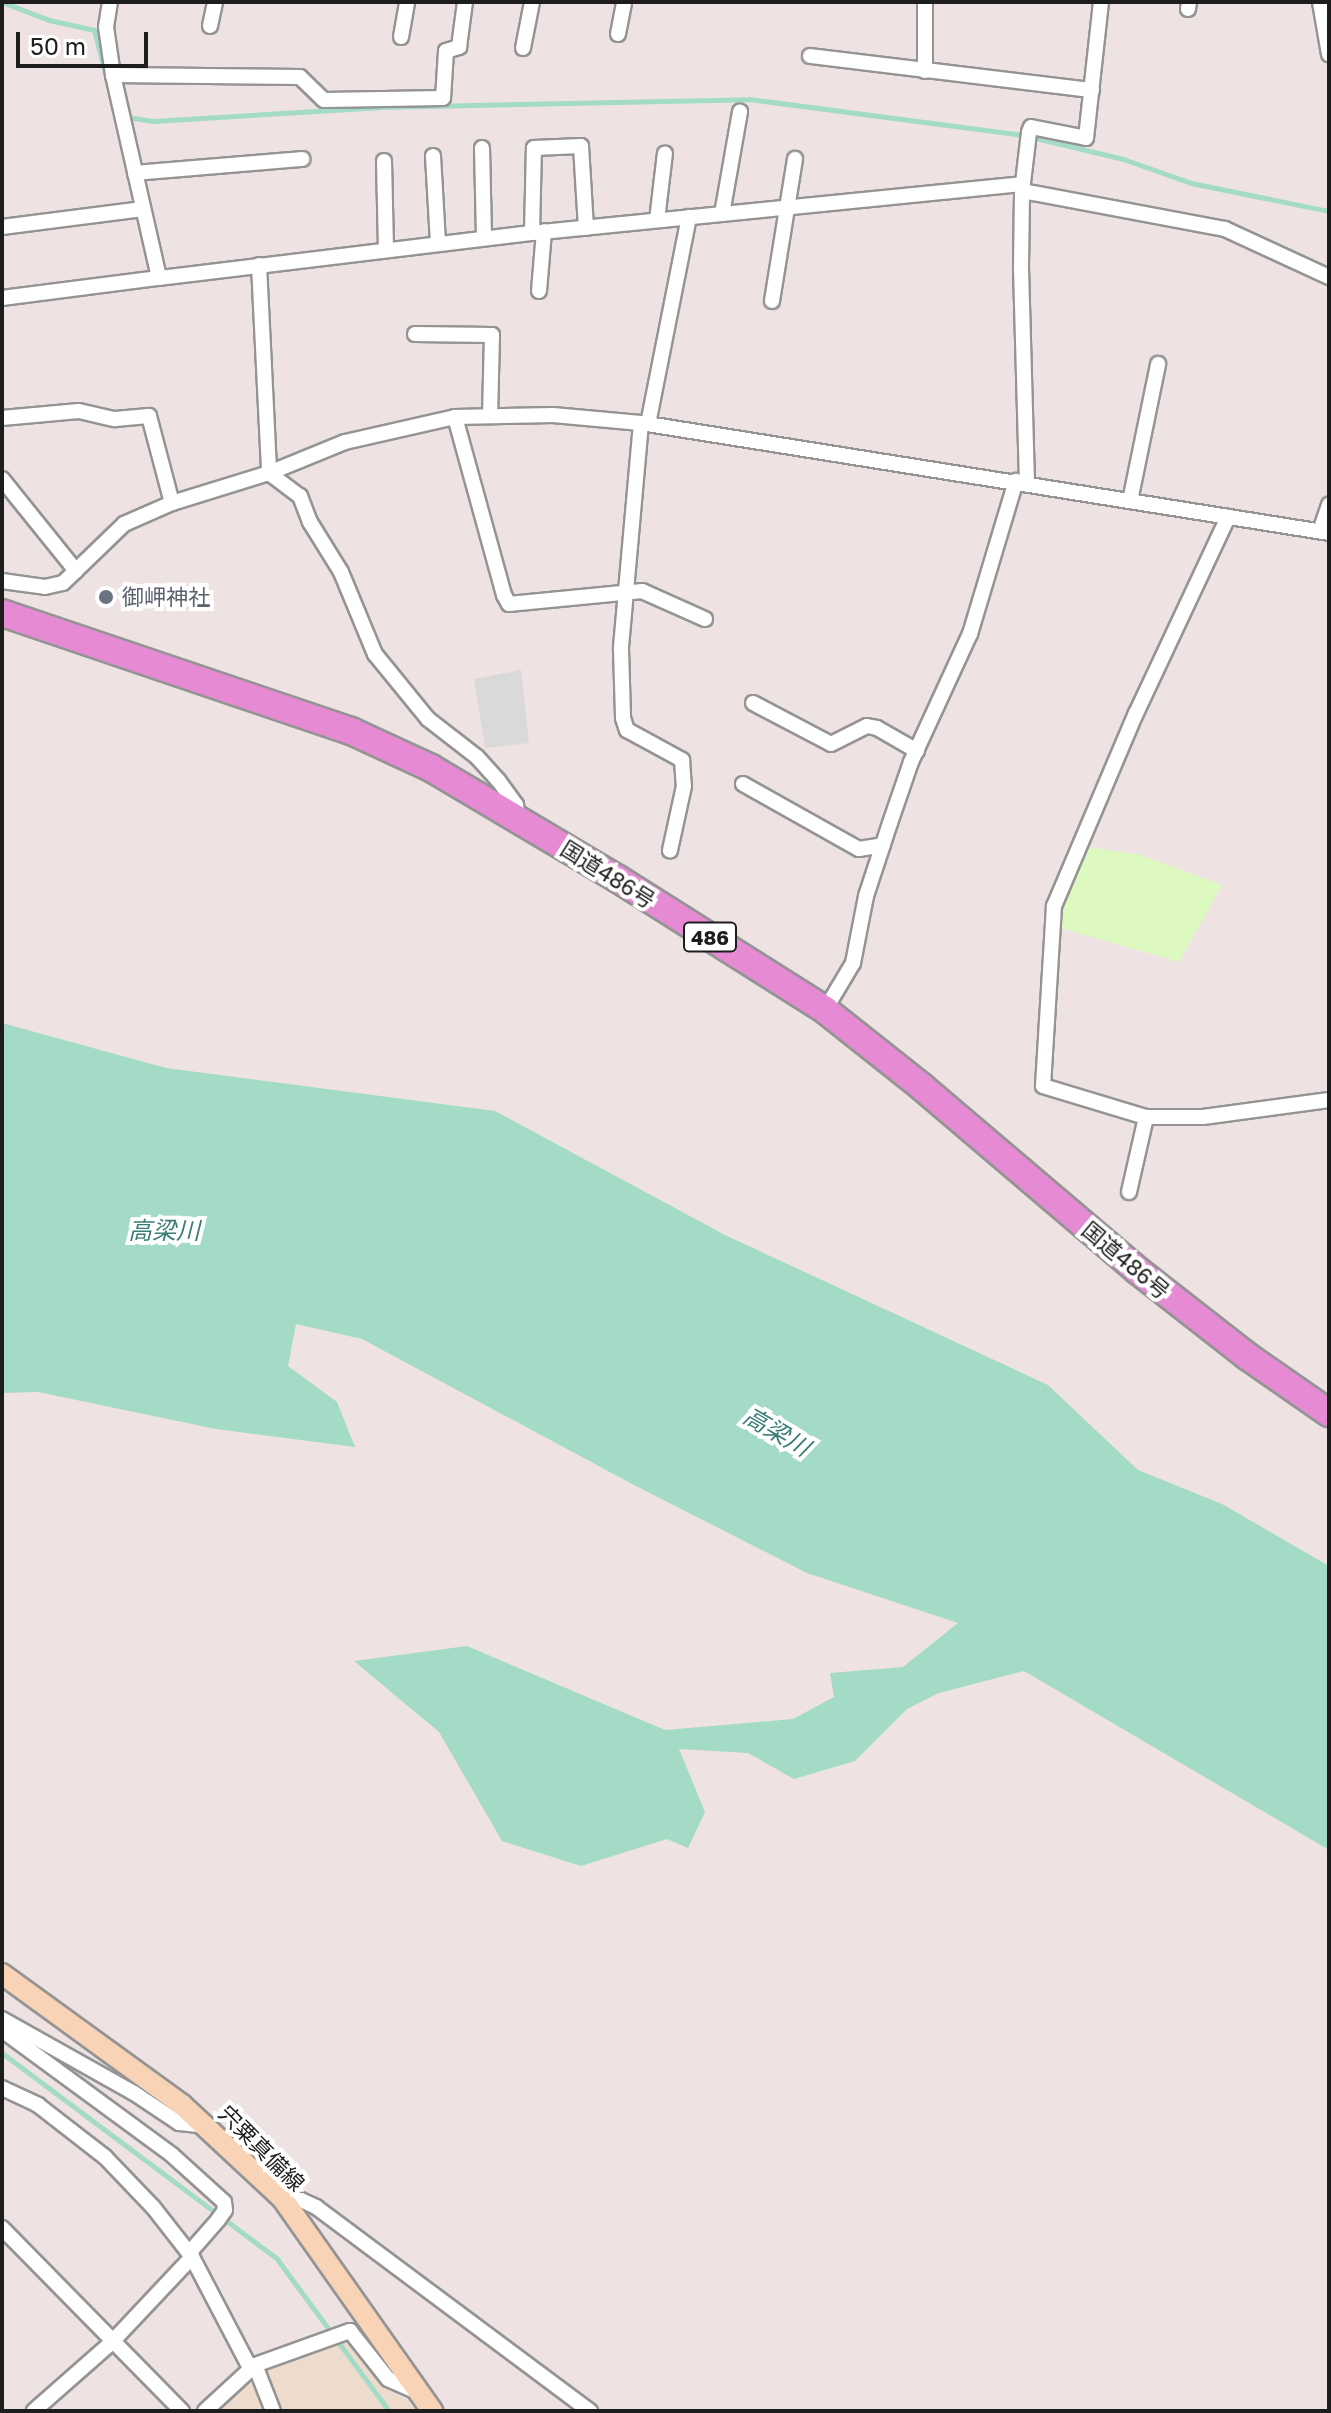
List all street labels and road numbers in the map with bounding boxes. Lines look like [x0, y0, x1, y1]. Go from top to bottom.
street label: 国道486号 [556, 835, 660, 913]
road number: 486 [682, 921, 738, 953]
street label: 国道486号 [1077, 1216, 1175, 1304]
street label: 宍粟真備線 [214, 2100, 310, 2196]

